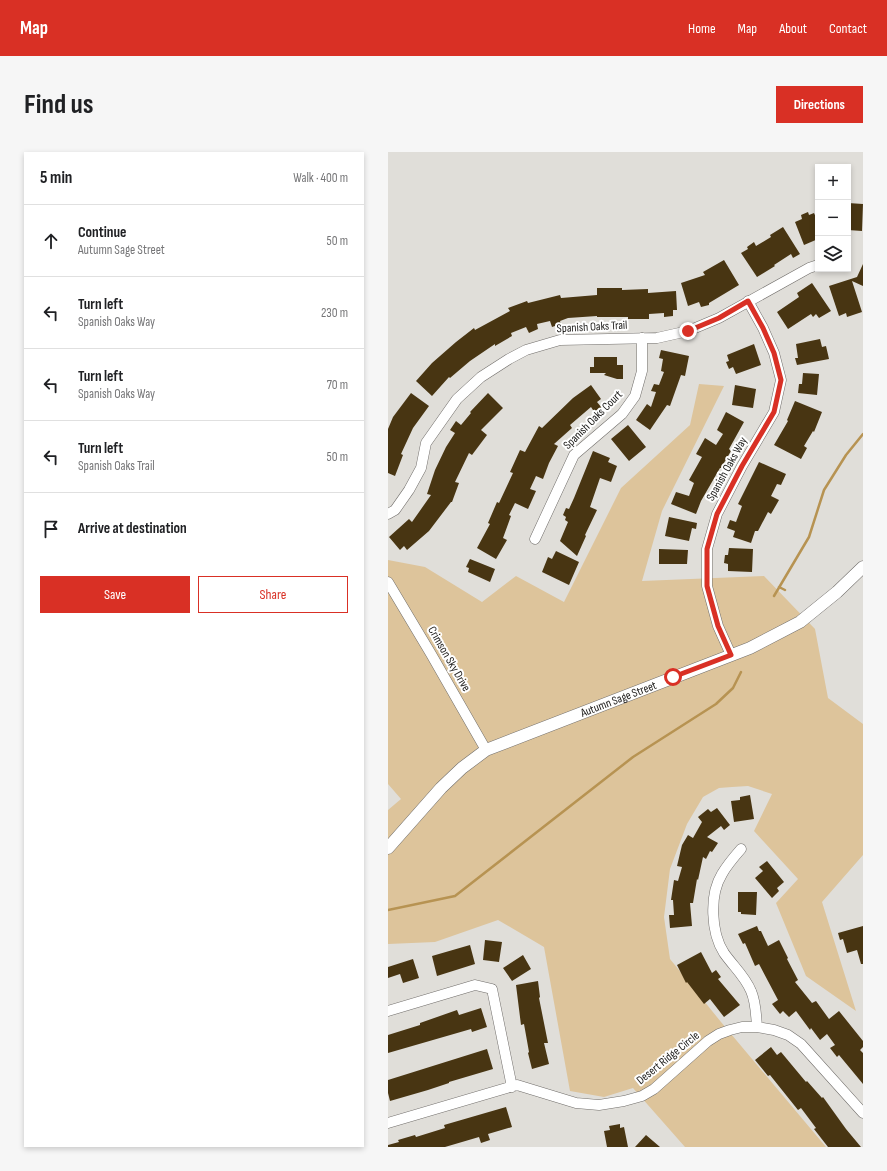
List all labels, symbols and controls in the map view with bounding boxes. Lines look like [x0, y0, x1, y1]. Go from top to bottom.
text: Map [20, 17, 48, 40]
text: Home [688, 20, 716, 37]
text: Map [738, 20, 757, 37]
text: About [779, 20, 807, 37]
text: Contact [829, 20, 867, 37]
button: Directions [776, 86, 863, 123]
text: Find us [24, 88, 93, 121]
map controls [815, 164, 851, 272]
button: + [815, 164, 851, 200]
text: 5 min [40, 168, 72, 188]
text: Walk · 400 m [293, 170, 348, 186]
button: − [815, 200, 851, 236]
text: Continue [78, 223, 127, 242]
icon: ahead [40, 230, 62, 252]
text: 50 m [327, 233, 348, 249]
button: layers [815, 236, 851, 272]
text: Autumn Sage Street [78, 242, 165, 258]
text: Turn left [78, 295, 123, 314]
icon: left [40, 302, 62, 324]
text: 230 m [321, 305, 348, 321]
text: Spanish Oaks Way [78, 314, 155, 330]
street label: Spanish Oaks Trail [556, 318, 628, 336]
route end [679, 322, 697, 340]
text: Turn left [78, 367, 123, 386]
icon: left [40, 374, 62, 396]
text: 70 m [327, 377, 348, 393]
text: Spanish Oaks Way [78, 386, 155, 402]
street label: Spanish Oaks Court [560, 387, 626, 453]
street label: Spanish Oaks Way [703, 434, 751, 504]
text: Turn left [78, 439, 123, 458]
icon: left [40, 446, 62, 468]
text: 50 m [327, 449, 348, 465]
text: Spanish Oaks Trail [78, 458, 155, 474]
icon: arrive [40, 518, 62, 540]
text: Arrive at destination [78, 519, 187, 538]
button: Save [40, 576, 190, 613]
button: Share [198, 576, 348, 613]
street label: Crimson Sky Drive [424, 624, 474, 694]
route start [664, 668, 682, 686]
street label: Autumn Sage Street [577, 677, 659, 721]
street label: Desert Ridge Circle [634, 1028, 703, 1088]

